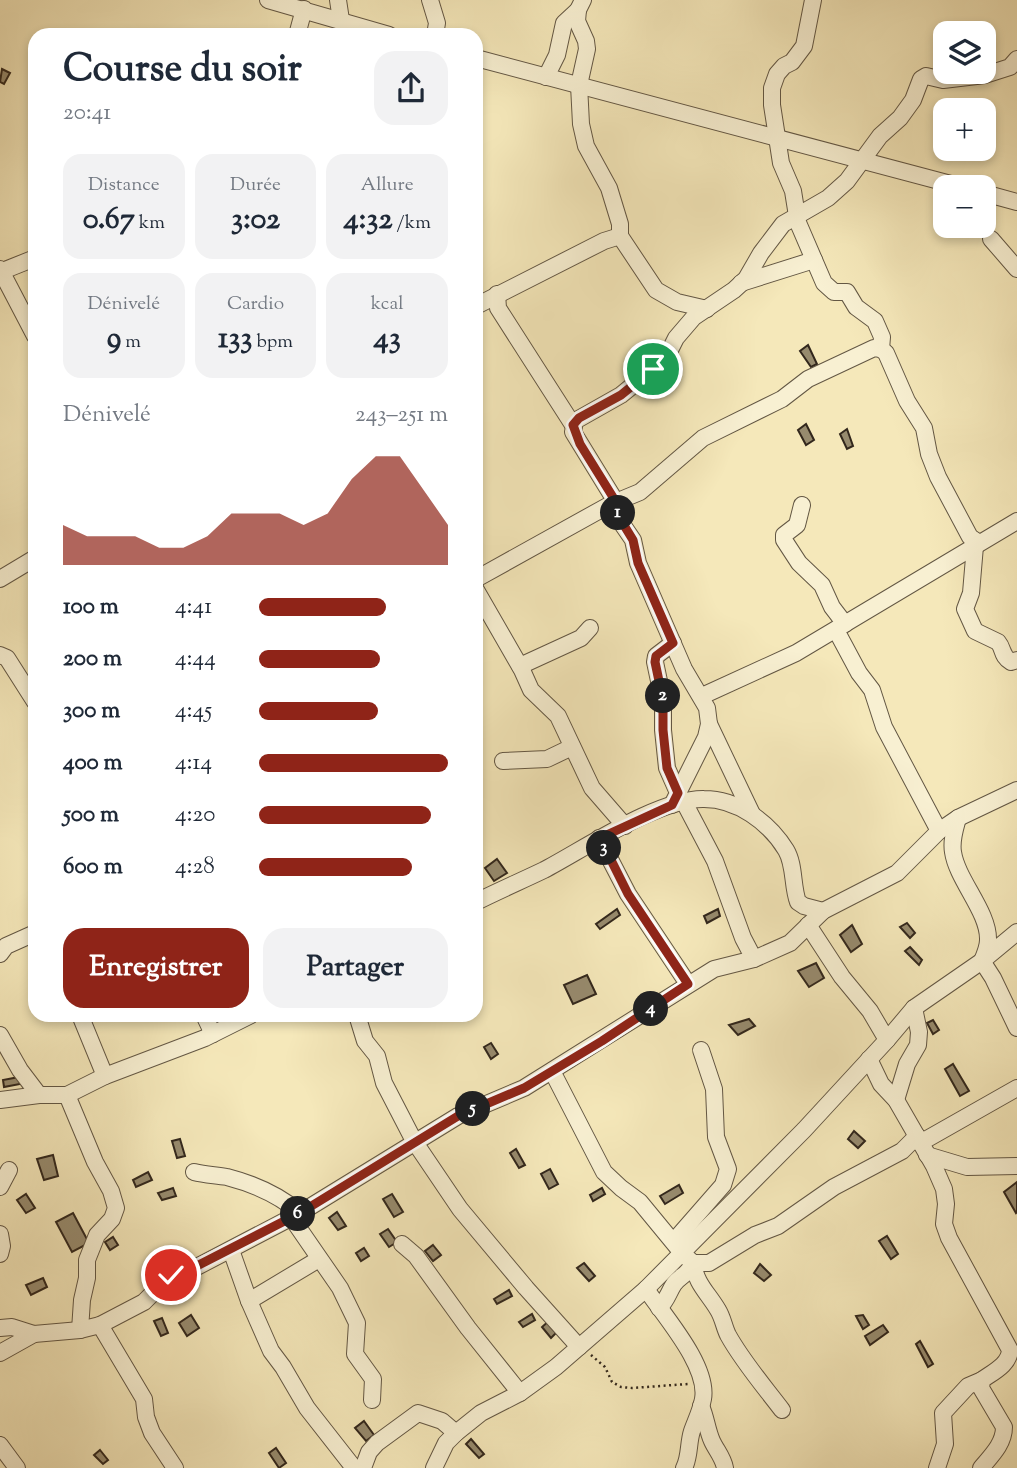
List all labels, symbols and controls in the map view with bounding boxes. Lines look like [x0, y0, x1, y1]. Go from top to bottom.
map controls [933, 21, 996, 238]
button: layers [933, 21, 996, 84]
text: Course du soir [63, 44, 302, 98]
button: share [374, 51, 448, 125]
text: 20:41 [63, 97, 111, 130]
button: + [933, 98, 996, 161]
text: Distance [88, 172, 160, 199]
text: Durée [230, 172, 281, 199]
text: Allure [361, 172, 414, 199]
button: − [933, 175, 996, 238]
text: 0.67 [83, 199, 135, 242]
text: 3:02 [231, 199, 280, 242]
text: 4:32 [343, 199, 393, 242]
text: km [135, 210, 165, 237]
text: /km [393, 210, 431, 237]
text: Dénivelé [88, 291, 160, 318]
text: Cardio [227, 291, 284, 318]
text: kcal [371, 291, 403, 318]
text: 9 [107, 318, 121, 361]
text: 133 [218, 318, 252, 361]
text: 43 [374, 318, 401, 361]
text: m [121, 329, 141, 356]
text: bpm [252, 329, 293, 356]
pin [623, 339, 683, 399]
icon: arrive [634, 350, 672, 388]
text: Dénivelé [63, 399, 151, 432]
text: 243–251 m [355, 399, 448, 432]
pin: 1 [600, 496, 636, 530]
text: 1 [614, 499, 621, 526]
text: 100 m [63, 591, 119, 624]
text: 4:41 [175, 591, 212, 624]
text: 200 m [63, 643, 122, 676]
text: 4:44 [175, 643, 216, 676]
pin: 2 [646, 678, 680, 714]
text: 2 [658, 682, 667, 709]
text: 300 m [63, 695, 120, 728]
text: 4:45 [175, 695, 212, 728]
text: 400 m [63, 747, 123, 780]
text: 4:14 [175, 747, 212, 780]
text: 500 m [63, 799, 119, 832]
text: 4:20 [175, 799, 216, 832]
pin: 3 [586, 830, 622, 866]
text: 3 [600, 834, 607, 861]
text: 600 m [63, 851, 123, 884]
text: 4:28 [175, 851, 215, 884]
button: Enregistrer [63, 928, 249, 1008]
button: Partager [263, 928, 448, 1008]
pin: 4 [634, 992, 668, 1026]
text: 4 [646, 995, 655, 1022]
pin: 5 [456, 1092, 490, 1126]
text: 5 [469, 1095, 476, 1122]
pin: 6 [280, 1196, 316, 1232]
text: 6 [293, 1200, 302, 1227]
pin [141, 1245, 201, 1305]
icon: check [152, 1256, 190, 1294]

